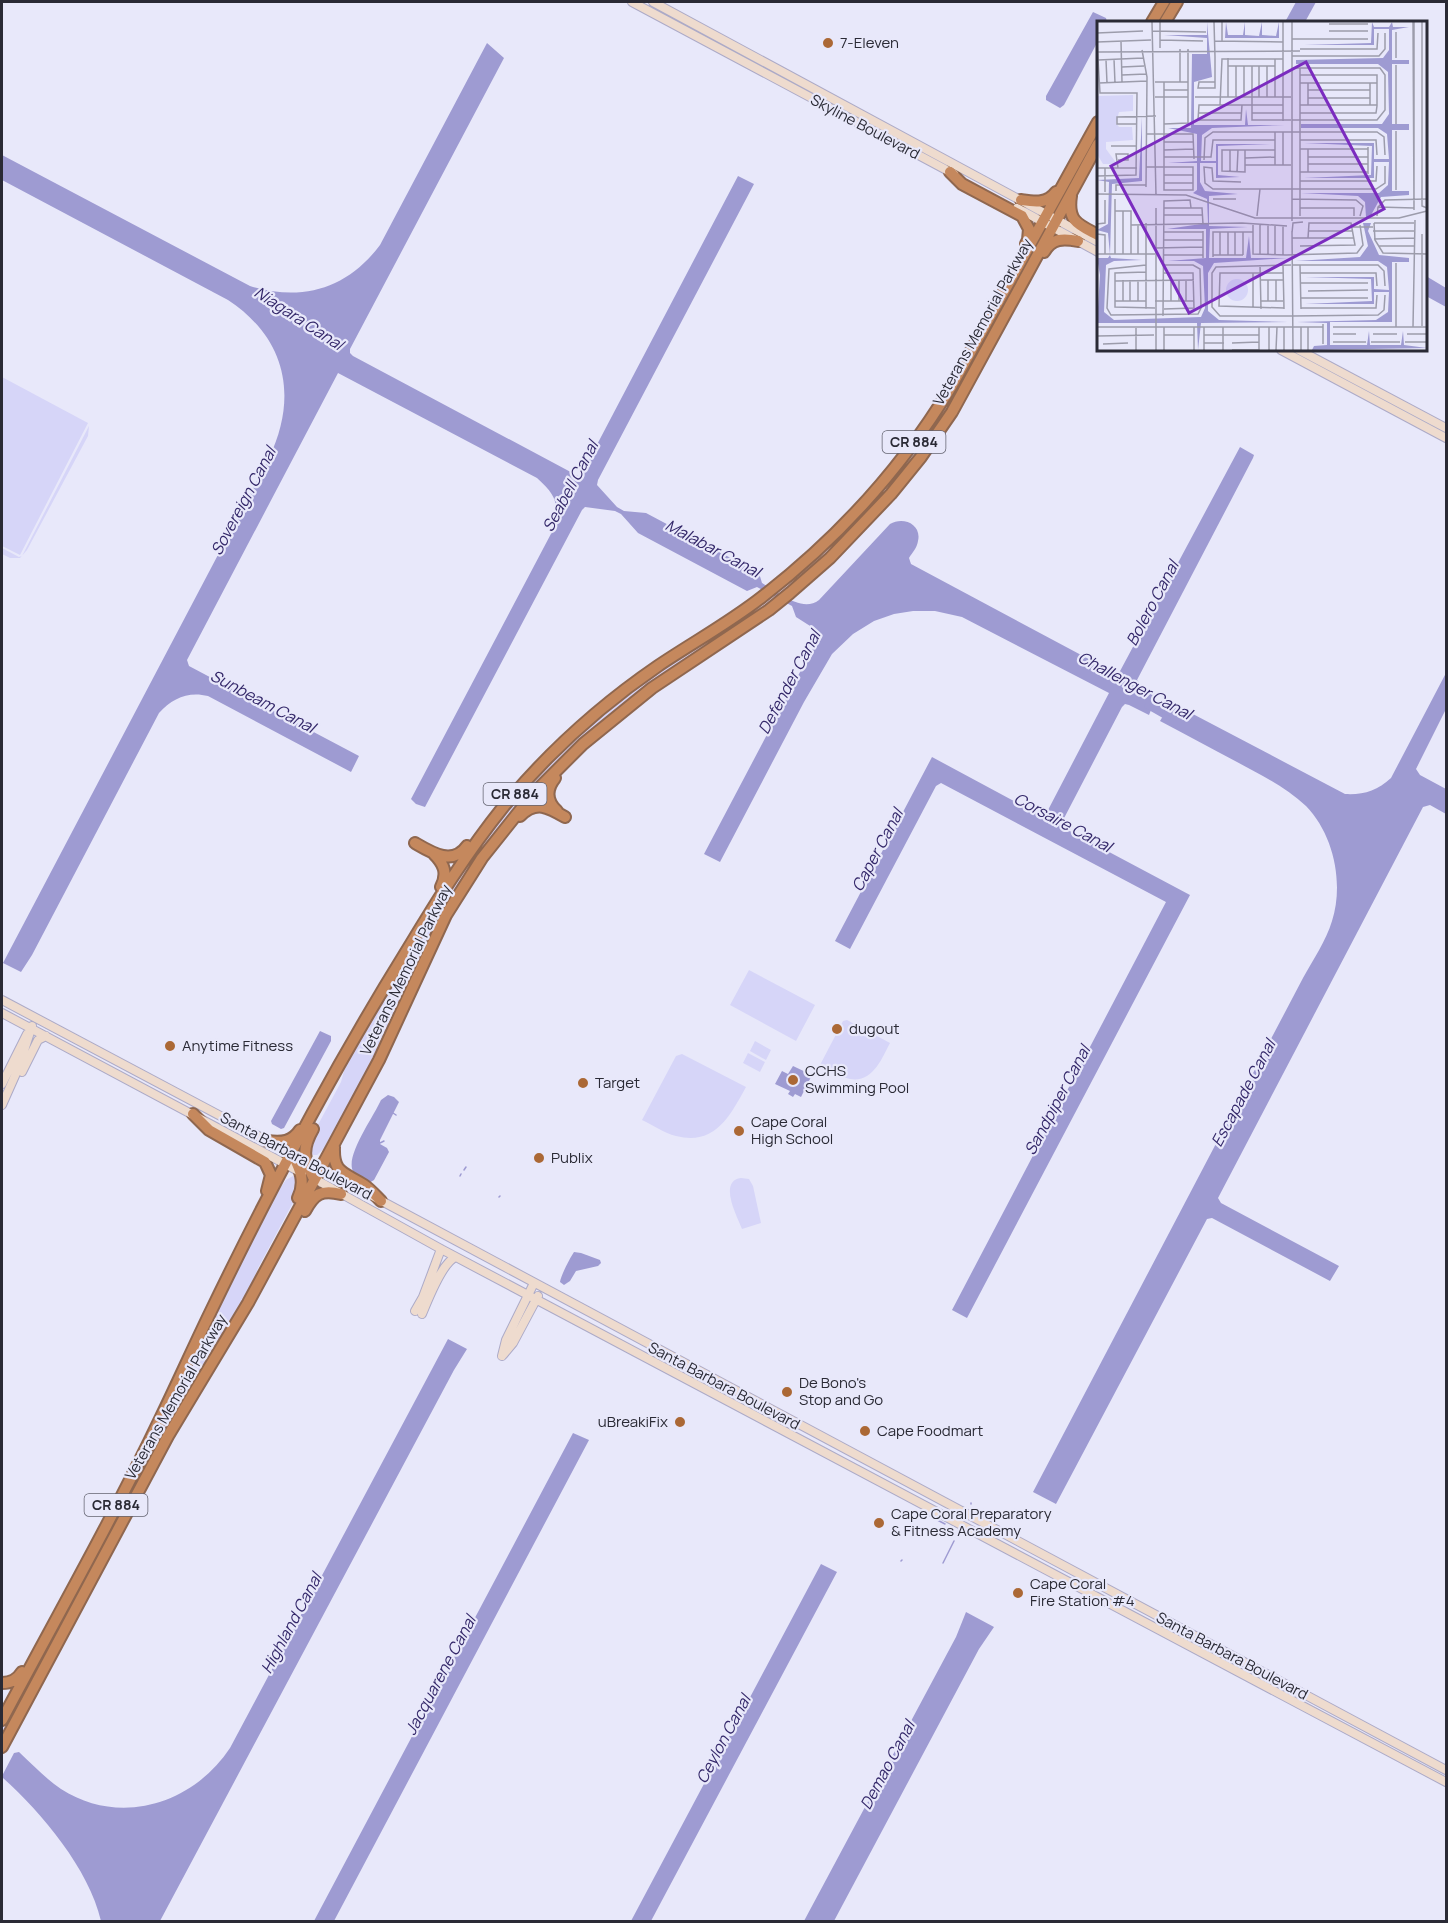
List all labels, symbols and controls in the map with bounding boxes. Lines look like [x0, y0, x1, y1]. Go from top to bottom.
inset map [1097, 21, 1427, 351]
place label: 7-Eleven [840, 32, 899, 53]
marker: 7-Eleven [821, 36, 835, 50]
street label: Skyline Boulevard [807, 89, 924, 164]
street label: Veterans Memorial Parkway [928, 234, 1037, 409]
water label: Niagara Canal [250, 281, 350, 356]
road number: CR 884 [882, 431, 946, 453]
water label: Seabell Canal [537, 435, 604, 535]
water label: Sovereign Canal [205, 441, 282, 559]
water label: Malabar Canal [662, 514, 766, 583]
water label: Bolero Canal [1120, 555, 1185, 649]
water label: Defender Canal [752, 624, 827, 738]
water label: Challenger Canal [1074, 646, 1198, 725]
water label: Sunbeam Canal [207, 664, 321, 739]
road number: CR 884 [484, 783, 546, 805]
water label: Corsaire Canal [1010, 787, 1118, 858]
water label: Caper Canal [846, 803, 909, 895]
street label: Veterans Memorial Parkway [355, 881, 456, 1059]
place label: dugout [849, 1018, 899, 1039]
marker: dugout [830, 1022, 844, 1036]
water label: Escapade Canal [1206, 1034, 1281, 1150]
place label: Anytime Fitness [182, 1035, 293, 1056]
marker: Anytime Fitness [163, 1039, 177, 1053]
water label: Sandpiper Canal [1019, 1039, 1096, 1159]
place label: CCHS Swimming Pool [805, 1060, 909, 1098]
place label: Target [595, 1072, 640, 1093]
marker: CCHS Swimming Pool [786, 1073, 800, 1087]
marker: Target [576, 1076, 590, 1090]
street label: Santa Barbara Boulevard [217, 1107, 376, 1205]
place label: Cape Coral High School [751, 1111, 833, 1149]
marker: Cape Coral High School [732, 1124, 746, 1138]
place label: Publix [551, 1147, 593, 1168]
marker: Publix [532, 1151, 546, 1165]
street label: Veterans Memorial Parkway [120, 1310, 232, 1483]
street label: Santa Barbara Boulevard [645, 1337, 804, 1435]
place label: De Bono's Stop and Go [799, 1372, 883, 1410]
marker: De Bono's Stop and Go [780, 1385, 794, 1399]
place label: uBreakiFix [598, 1411, 668, 1432]
marker: uBreakiFix [673, 1415, 687, 1429]
place label: Cape Foodmart [877, 1420, 983, 1441]
marker: Cape Foodmart [858, 1424, 872, 1438]
road number: CR 884 [84, 1494, 148, 1516]
place label: Cape Coral Preparatory & Fitness Academy [891, 1503, 1052, 1541]
marker: Cape Coral Preparatory & Fitness Academy [872, 1516, 886, 1530]
water label: Highland Canal [255, 1567, 328, 1677]
place label: Cape Coral Fire Station #4 [1030, 1573, 1135, 1611]
marker: Cape Coral Fire Station #4 [1011, 1586, 1025, 1600]
street label: Santa Barbara Boulevard [1153, 1607, 1312, 1705]
water label: Jacquarene Canal [399, 1609, 482, 1739]
water label: Ceylon Canal [690, 1689, 757, 1787]
water label: Demao Canal [854, 1715, 921, 1813]

